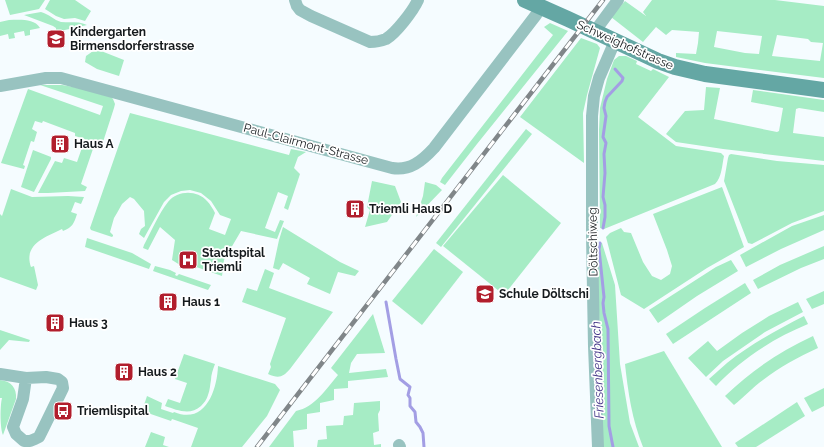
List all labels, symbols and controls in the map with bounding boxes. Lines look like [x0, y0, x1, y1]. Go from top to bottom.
street label: Schweighofstrasse [574, 17, 676, 73]
place label: Kindergarten Birmensdorferstrasse [70, 25, 194, 53]
school or university icon: Kindergarten Birmensdorferstrasse [45, 28, 67, 50]
street label: Paul-Clairmont-Strasse [242, 121, 370, 167]
building icon: Haus A [49, 133, 71, 155]
place label: Haus A [74, 137, 115, 151]
building icon: Triemli Haus D [344, 198, 366, 220]
place label: Triemli Haus D [369, 202, 453, 216]
street label: Döltschiweg [585, 207, 601, 277]
place label: Stadtspital Triemli [202, 246, 265, 274]
hospital icon: Stadtspital Triemli [177, 249, 199, 271]
school or university icon: Schule Döltschi [474, 283, 496, 305]
place label: Schule Döltschi [499, 287, 589, 301]
building icon: Haus 1 [157, 291, 179, 313]
place label: Haus 1 [182, 295, 220, 309]
building icon: Haus 3 [44, 312, 66, 334]
place label: Haus 3 [69, 316, 108, 330]
water label: Friesenbergbach [588, 321, 607, 419]
building icon: Haus 2 [113, 361, 135, 383]
place label: Haus 2 [138, 365, 177, 379]
bus stop icon: Triemlispital [52, 400, 74, 422]
place label: Triemlispital [77, 404, 149, 418]

